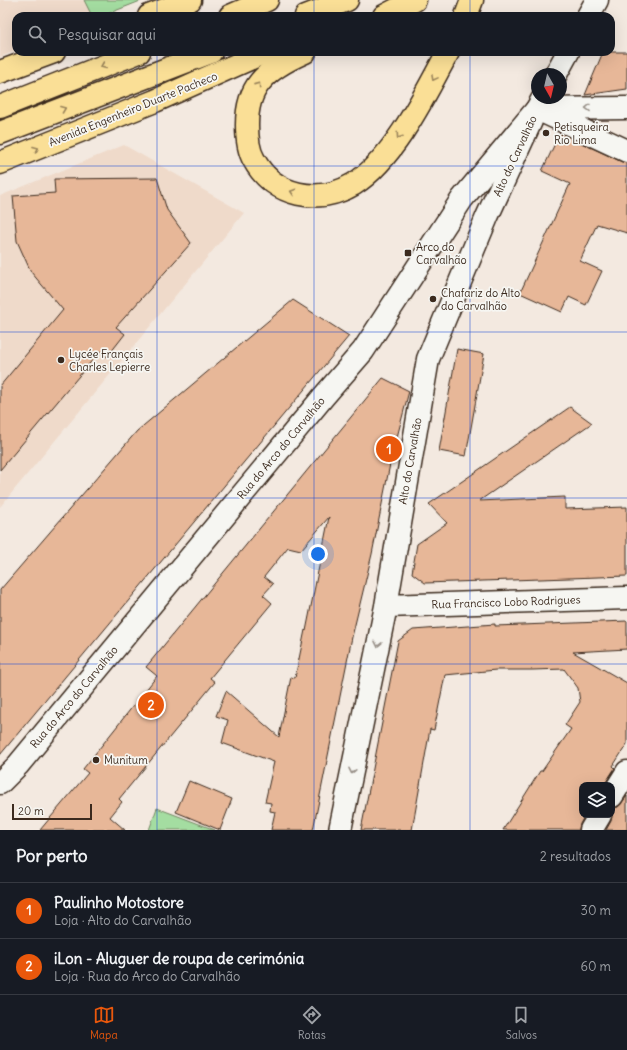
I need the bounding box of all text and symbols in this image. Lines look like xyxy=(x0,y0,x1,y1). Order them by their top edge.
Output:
search box xyxy=(12,12,615,56)
icon: search xyxy=(26,23,48,45)
text: Pesquisar aqui xyxy=(58,25,156,44)
one-way arrow xyxy=(99,62,106,70)
north arrow xyxy=(531,68,567,104)
street label: Avenida Engenheiro Duarte Pacheco xyxy=(47,69,219,149)
one-way arrow xyxy=(432,74,439,81)
one-way arrow xyxy=(253,82,261,89)
one-way arrow xyxy=(585,104,591,113)
one-way arrow xyxy=(59,105,66,113)
street label: Alto do Carvalhão xyxy=(490,113,540,199)
place label: Petisqueira Rio Lima xyxy=(554,120,609,147)
marker: Petisqueira Rio Lima xyxy=(541,128,551,138)
one-way arrow xyxy=(396,132,404,139)
one-way arrow xyxy=(33,145,40,153)
one-way arrow xyxy=(289,188,296,197)
place label: Arco do Carvalhão xyxy=(416,240,467,267)
marker: Arco do Carvalhão xyxy=(403,248,413,258)
place label: Chafariz do Alto do Carvalhão xyxy=(441,286,520,313)
marker: Chafariz do Alto do Carvalhão xyxy=(428,294,438,304)
place label: Lycée Français Charles Lepierre xyxy=(69,347,150,374)
marker: Lycée Français Charles Lepierre xyxy=(56,355,66,365)
street label: Rua do Arco do Carvalhão xyxy=(234,394,328,502)
street label: Alto do Carvalhão xyxy=(395,416,425,506)
pin: 1 xyxy=(376,434,402,464)
your location xyxy=(308,544,328,564)
street label: Rua Francisco Lobo Rodrigues xyxy=(431,592,581,612)
one-way arrow xyxy=(374,641,382,647)
street label: Rua do Arco do Carvalhão xyxy=(27,643,121,751)
pin: 2 xyxy=(138,690,164,720)
place label: Munitum xyxy=(104,753,148,767)
marker: Munitum xyxy=(91,755,101,765)
one-way arrow xyxy=(348,768,356,775)
map controls xyxy=(579,782,615,818)
button: layers xyxy=(579,782,615,818)
scale bar xyxy=(12,802,92,821)
text: 20 m xyxy=(18,804,44,818)
text: Por perto xyxy=(16,845,87,867)
text: 2 resultados xyxy=(540,848,611,865)
text: Paulinho Motostore xyxy=(54,893,184,912)
text: 1 xyxy=(26,902,32,919)
text: 30 m xyxy=(581,902,611,919)
text: Loja · Alto do Carvalhão xyxy=(54,912,192,929)
text: iLon - Aluguer de roupa de cerimónia xyxy=(54,949,304,968)
text: 2 xyxy=(25,958,33,975)
text: 60 m xyxy=(580,958,611,975)
text: Loja · Rua do Arco do Carvalhão xyxy=(54,968,240,985)
tab: Mapa xyxy=(90,1004,118,1042)
tab: Rotas xyxy=(298,1004,326,1042)
tab: Salvos xyxy=(506,1004,537,1042)

